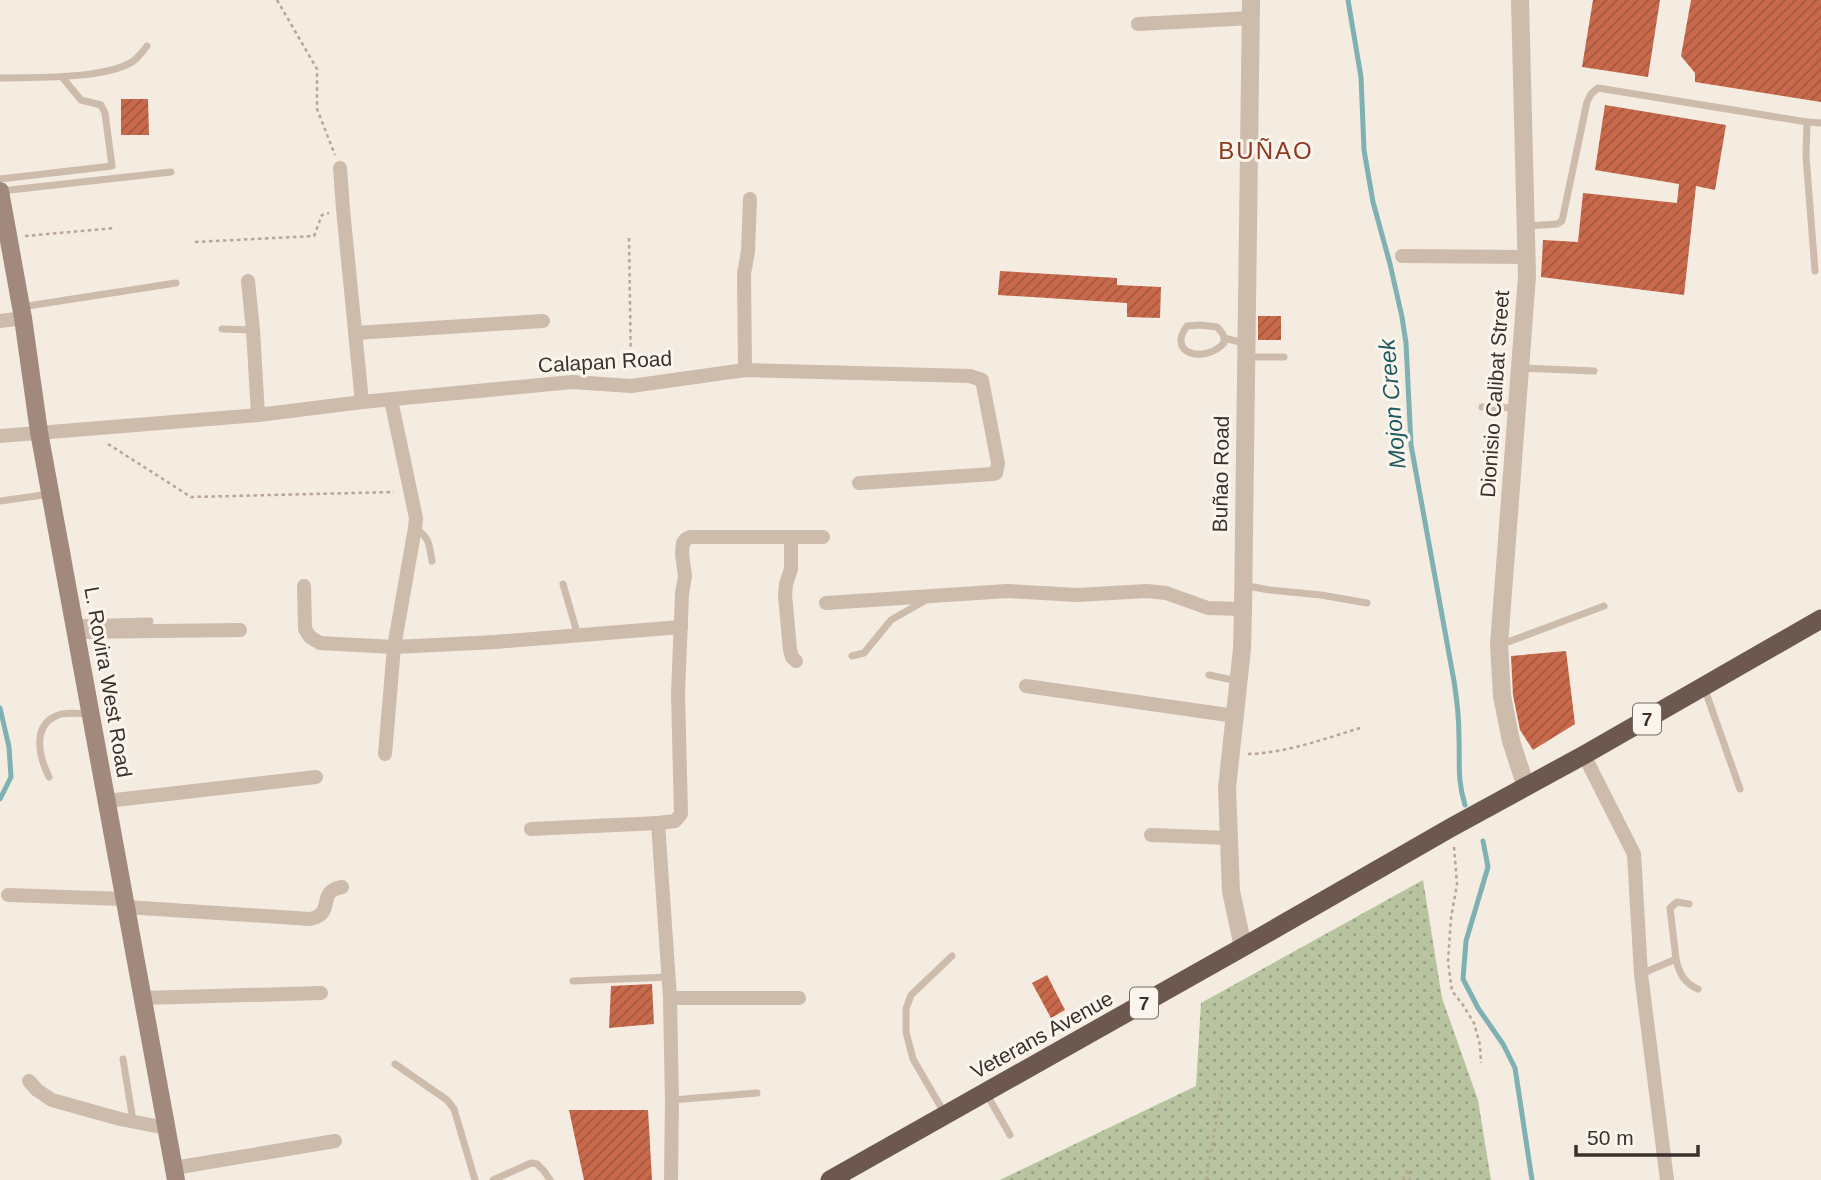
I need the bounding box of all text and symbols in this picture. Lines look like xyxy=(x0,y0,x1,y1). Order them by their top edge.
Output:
district label: BUÑAO xyxy=(1218,137,1314,164)
street label: Dionisio Calibat Street xyxy=(1476,289,1513,498)
water label: Mojon Creek xyxy=(1373,336,1411,470)
street label: Calapan Road xyxy=(537,347,673,376)
street label: Buñao Road xyxy=(1208,415,1233,533)
street label: L. Rovira West Road xyxy=(80,585,137,779)
road number: 7 xyxy=(1633,704,1661,734)
street label: Veterans Avenue xyxy=(967,986,1117,1083)
road number: 7 xyxy=(1130,987,1158,1018)
scale bar xyxy=(1576,1114,1699,1158)
text: 50 m xyxy=(1587,1126,1634,1149)

